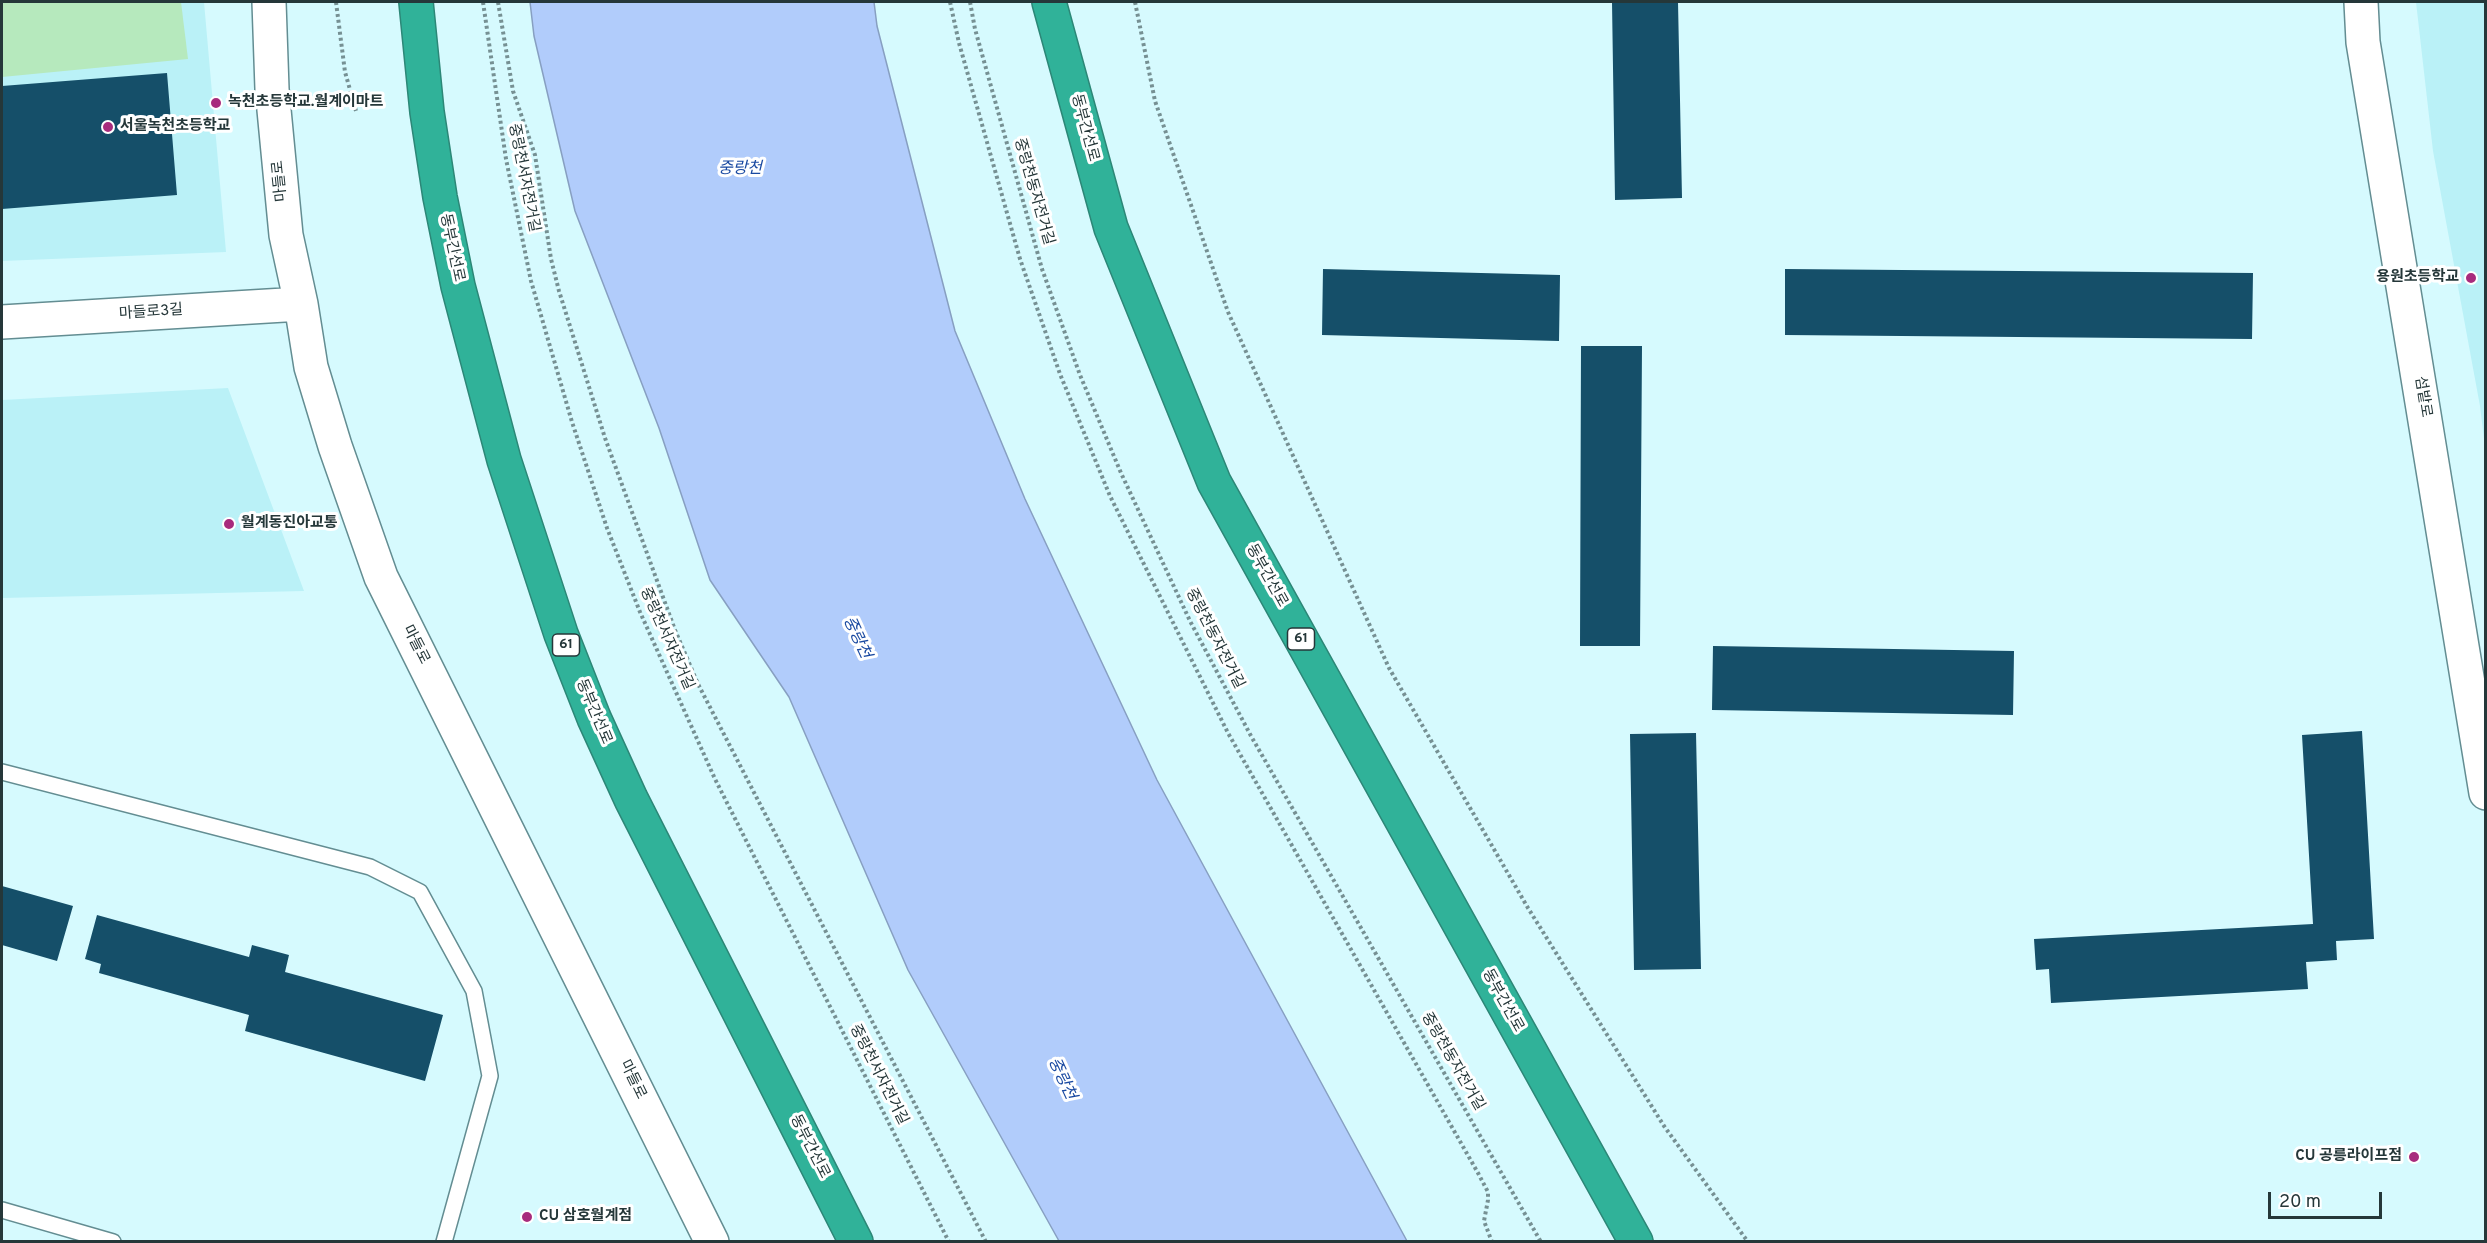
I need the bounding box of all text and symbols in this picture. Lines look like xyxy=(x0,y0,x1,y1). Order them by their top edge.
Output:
street label: 동부간선로 xyxy=(1066,92,1102,164)
place label: 녹천초등학교.월계이마트 xyxy=(228,94,383,112)
marker: 녹천초등학교.월계이마트 xyxy=(209,96,223,110)
place label: 서울녹천초등학교 xyxy=(120,118,230,136)
marker: 서울녹천초등학교 xyxy=(101,120,115,134)
street label: 중랑천서자전거길 xyxy=(504,122,542,234)
street label: 중랑천동자전거길 xyxy=(1009,136,1057,248)
street label: 마들로 xyxy=(270,159,292,203)
water label: 중랑천 xyxy=(718,160,762,180)
street label: 동부간선로 xyxy=(435,212,467,284)
place label: 용원초등학교 xyxy=(2376,269,2459,287)
marker: 용원초등학교 xyxy=(2464,271,2478,285)
street label: 마들로3길 xyxy=(118,302,184,324)
street label: 섬밭로 xyxy=(2410,375,2434,419)
place label: 월계동진아교통 xyxy=(241,515,338,533)
marker: 월계동진아교통 xyxy=(222,517,236,531)
street label: 동부간선로 xyxy=(1241,541,1291,611)
street label: 중랑천서자전거길 xyxy=(635,585,697,693)
street label: 중랑천동자전거길 xyxy=(1181,586,1247,692)
water label: 중랑천 xyxy=(838,614,874,662)
street label: 마들로 xyxy=(398,622,432,668)
road number: 61 xyxy=(1288,628,1314,650)
road number: 61 xyxy=(552,634,580,656)
street label: 동부간선로 xyxy=(571,677,615,747)
street label: 동부간선로 xyxy=(1477,966,1527,1036)
street label: 중랑천동자전거길 xyxy=(1417,1010,1487,1114)
street label: 중랑천서자전거길 xyxy=(845,1022,911,1128)
water label: 중랑천 xyxy=(1043,1055,1079,1103)
street label: 마들로 xyxy=(615,1057,649,1103)
street label: 동부간선로 xyxy=(785,1112,833,1182)
place label: CU 공릉라이프점 xyxy=(2295,1148,2402,1166)
marker: CU 공릉라이프점 xyxy=(2407,1150,2421,1164)
scale bar xyxy=(2271,1180,2385,1218)
text: 20 m xyxy=(2279,1191,2321,1214)
place label: CU 삼호월계점 xyxy=(539,1208,632,1226)
marker: CU 삼호월계점 xyxy=(520,1210,534,1224)

